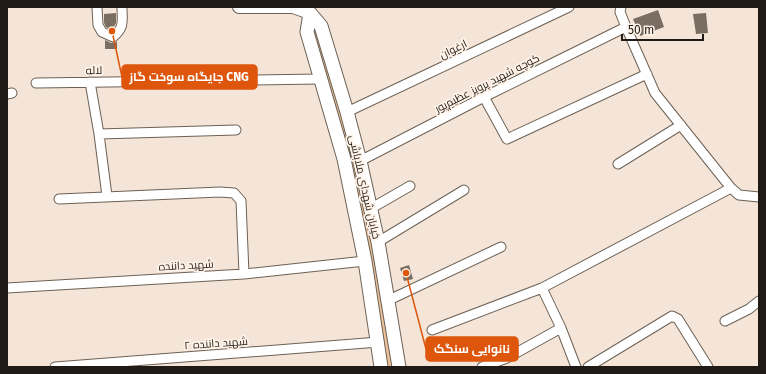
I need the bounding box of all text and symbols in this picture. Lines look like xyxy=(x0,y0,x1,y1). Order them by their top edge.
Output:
scale bar xyxy=(622,16,703,42)
text: 50 m xyxy=(628,23,654,37)
street label: ارغوان xyxy=(437,37,469,62)
street label: کوچه شهید پرویز عظیم‌پور xyxy=(432,51,542,117)
street label: لاله xyxy=(86,64,102,77)
callout: جایگاه سوخت گاز CNG xyxy=(122,65,257,89)
text: جایگاه سوخت گاز CNG xyxy=(128,70,249,85)
street label: خیابان شهدای ملاباشی xyxy=(346,134,383,240)
street label: شهید داننده xyxy=(158,258,214,273)
street label: شهید داننده ۲ xyxy=(184,335,248,352)
callout: نانوایی سنگک xyxy=(426,337,518,361)
text: نانوایی سنگک xyxy=(434,342,510,357)

